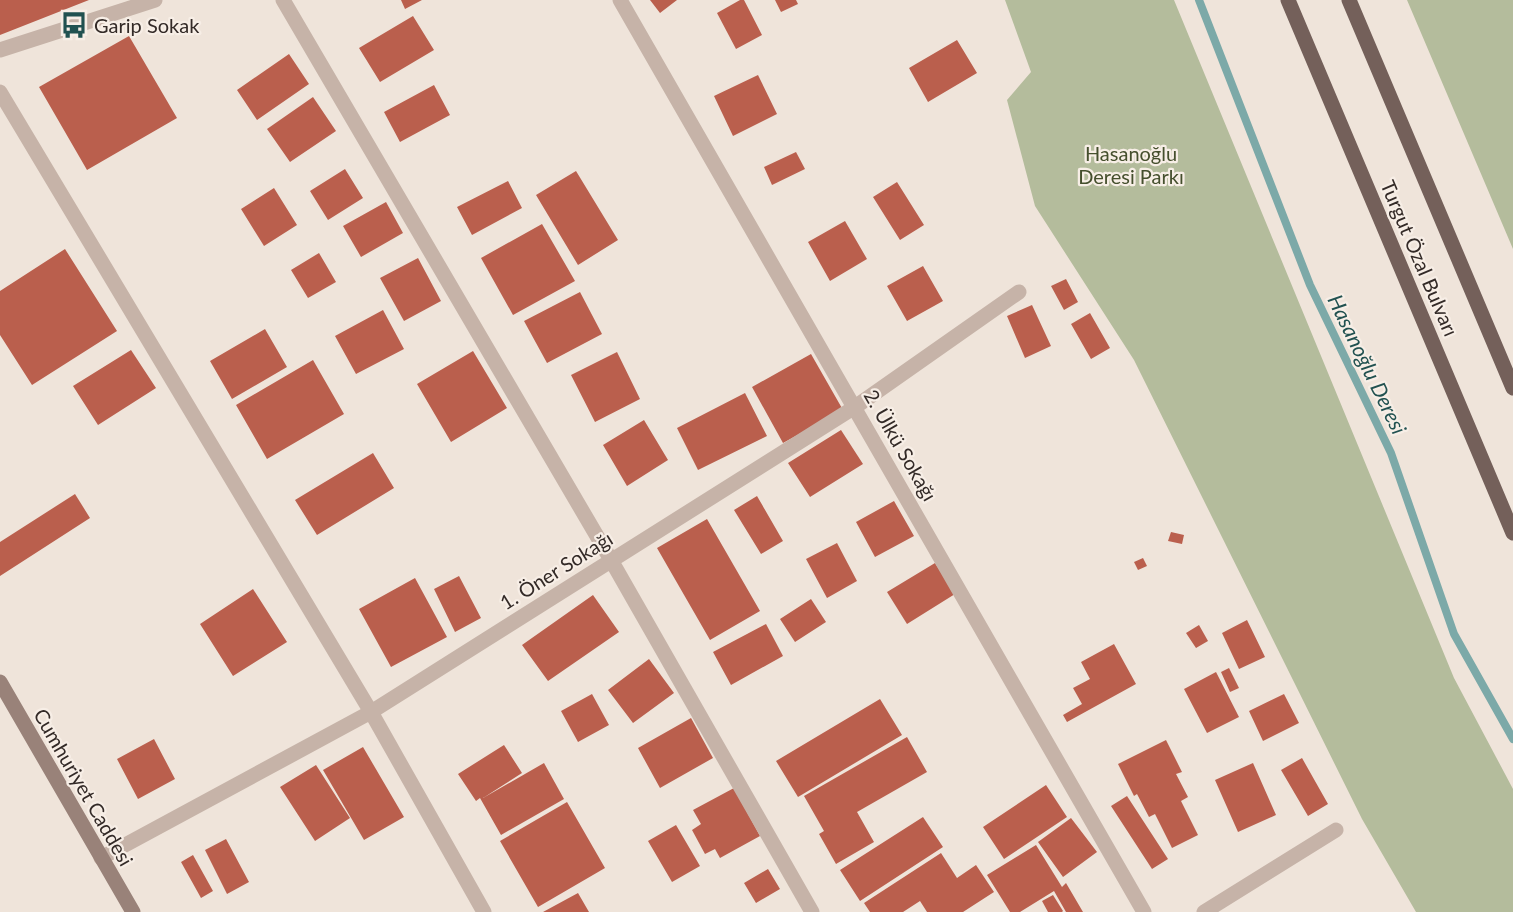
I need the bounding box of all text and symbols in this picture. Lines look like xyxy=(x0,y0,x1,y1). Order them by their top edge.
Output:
bus stop icon: Garip Sokak xyxy=(59,10,89,40)
place label: Garip Sokak xyxy=(94,13,200,37)
park label: Hasanoğlu Deresi Parkı xyxy=(1078,141,1184,188)
street label: Turgut Özal Bulvarı xyxy=(1376,176,1464,340)
water label: Hasanoğlu Deresi xyxy=(1323,290,1413,438)
street label: 2. Ülkü Sokağı xyxy=(859,385,943,505)
street label: 1. Öner Sokağı xyxy=(495,526,617,614)
street label: Cumhuriyet Caddesi xyxy=(29,704,139,870)

